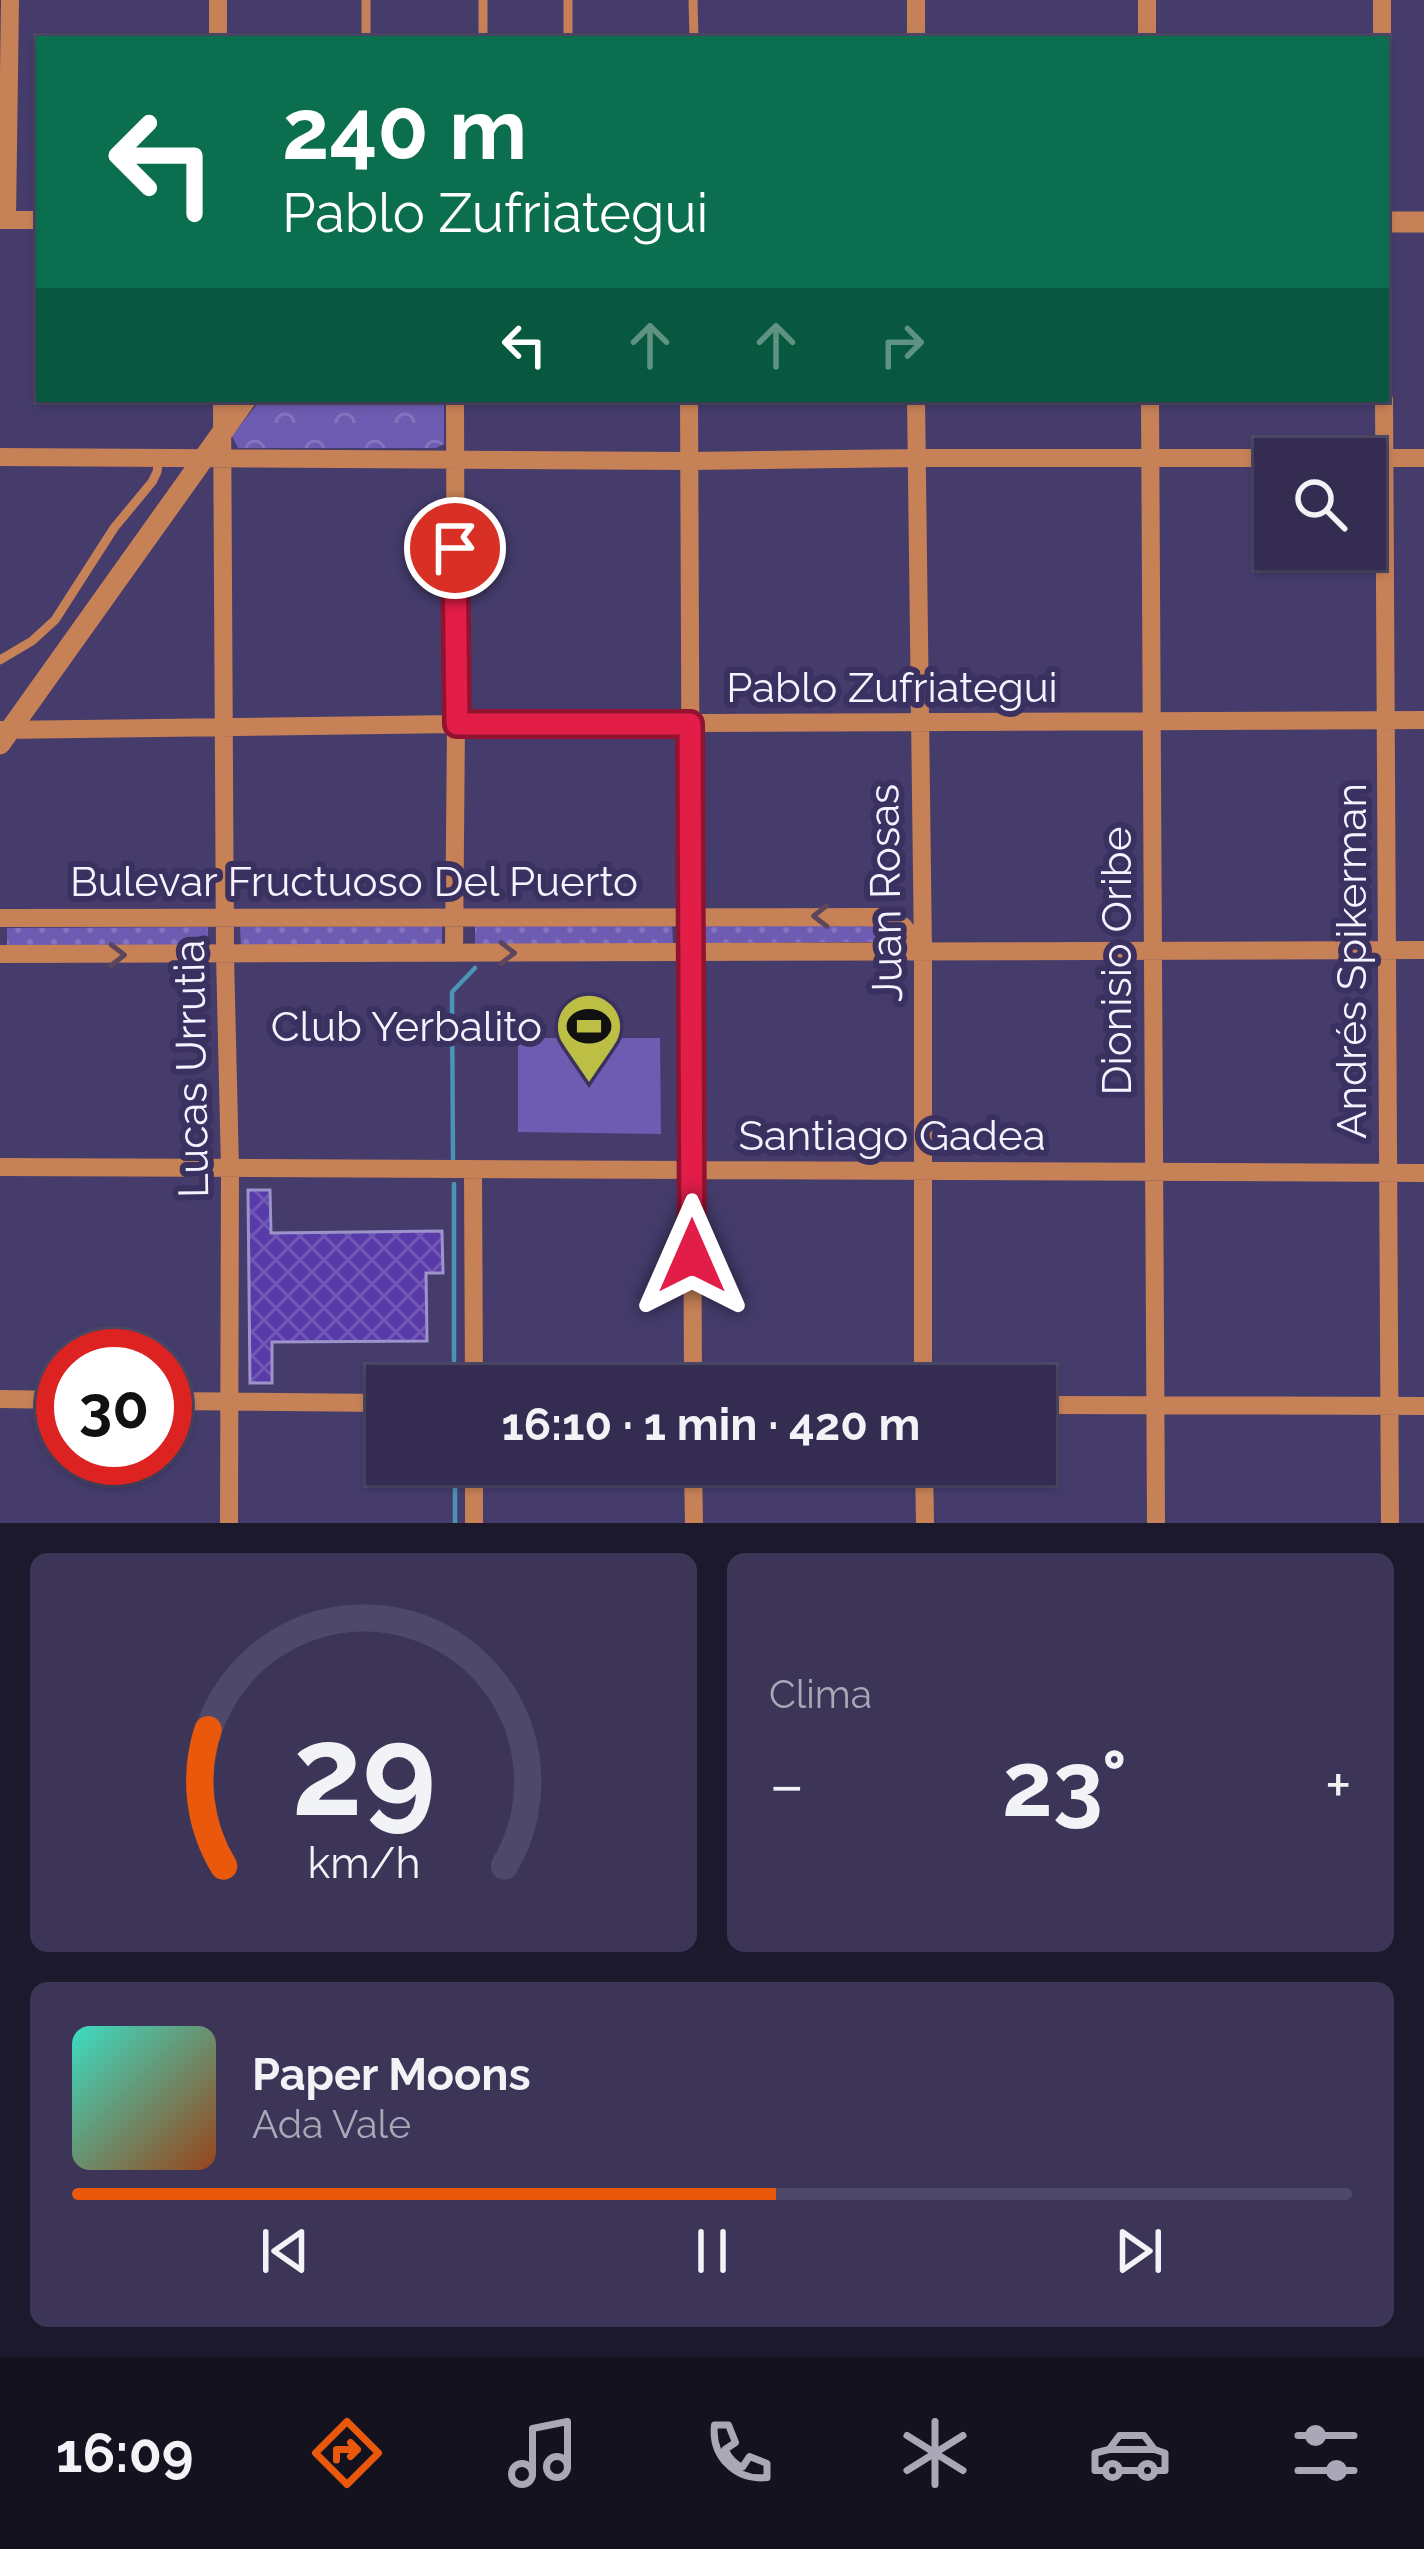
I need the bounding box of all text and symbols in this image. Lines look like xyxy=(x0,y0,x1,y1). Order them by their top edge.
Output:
text: 240 m xyxy=(282,80,527,179)
icon: left xyxy=(84,84,240,240)
text: Pablo Zufriategui xyxy=(282,181,708,245)
icon: left xyxy=(491,312,557,378)
icon: ahead xyxy=(617,312,683,378)
icon: ahead xyxy=(743,312,809,378)
icon: right xyxy=(869,312,935,378)
map controls xyxy=(1254,438,1386,570)
button: search xyxy=(1254,438,1386,570)
pin xyxy=(404,497,506,599)
icon: arrive xyxy=(422,515,488,581)
street label: Pablo Zufriategui xyxy=(726,663,1058,712)
street label: Juan Rosas xyxy=(859,783,912,1003)
street label: Andrés Spikerman xyxy=(1327,783,1376,1139)
street label: Dionisio Oribe xyxy=(1092,827,1141,1095)
street label: Bulevar Fructuoso Del Puerto xyxy=(70,857,638,906)
one-way arrow xyxy=(811,903,829,929)
street label: Lucas Urrutia xyxy=(165,939,218,1199)
one-way arrow xyxy=(499,940,517,966)
one-way arrow xyxy=(109,942,127,968)
sports icon: Club Yerbalito xyxy=(554,991,624,1085)
place label: Club Yerbalito xyxy=(271,1002,542,1051)
street label: Santiago Gadea xyxy=(738,1111,1046,1160)
position arrow xyxy=(629,1193,755,1319)
speed limit sign: 30 xyxy=(36,1329,192,1485)
text: 16:10 · 1 min · 420 m xyxy=(502,1398,920,1451)
text: Clima xyxy=(769,1671,872,1717)
text: 29 xyxy=(292,1698,435,1844)
text: 23° xyxy=(1002,1731,1127,1837)
text: − xyxy=(769,1746,805,1823)
text: + xyxy=(1325,1746,1352,1823)
text: km/h xyxy=(307,1837,420,1887)
text: Paper Moons xyxy=(252,2048,531,2101)
text: Ada Vale xyxy=(252,2101,411,2147)
icon: previous xyxy=(252,2218,318,2284)
icon: pause xyxy=(679,2218,745,2284)
icon: next xyxy=(1106,2218,1172,2284)
icon: directions xyxy=(305,2411,389,2495)
icon: music xyxy=(501,2411,585,2495)
icon: phone xyxy=(697,2411,781,2495)
icon: climate xyxy=(893,2411,977,2495)
icon: car xyxy=(1088,2411,1172,2495)
icon: filters xyxy=(1284,2411,1368,2495)
text: 16:09 xyxy=(56,2421,194,2485)

